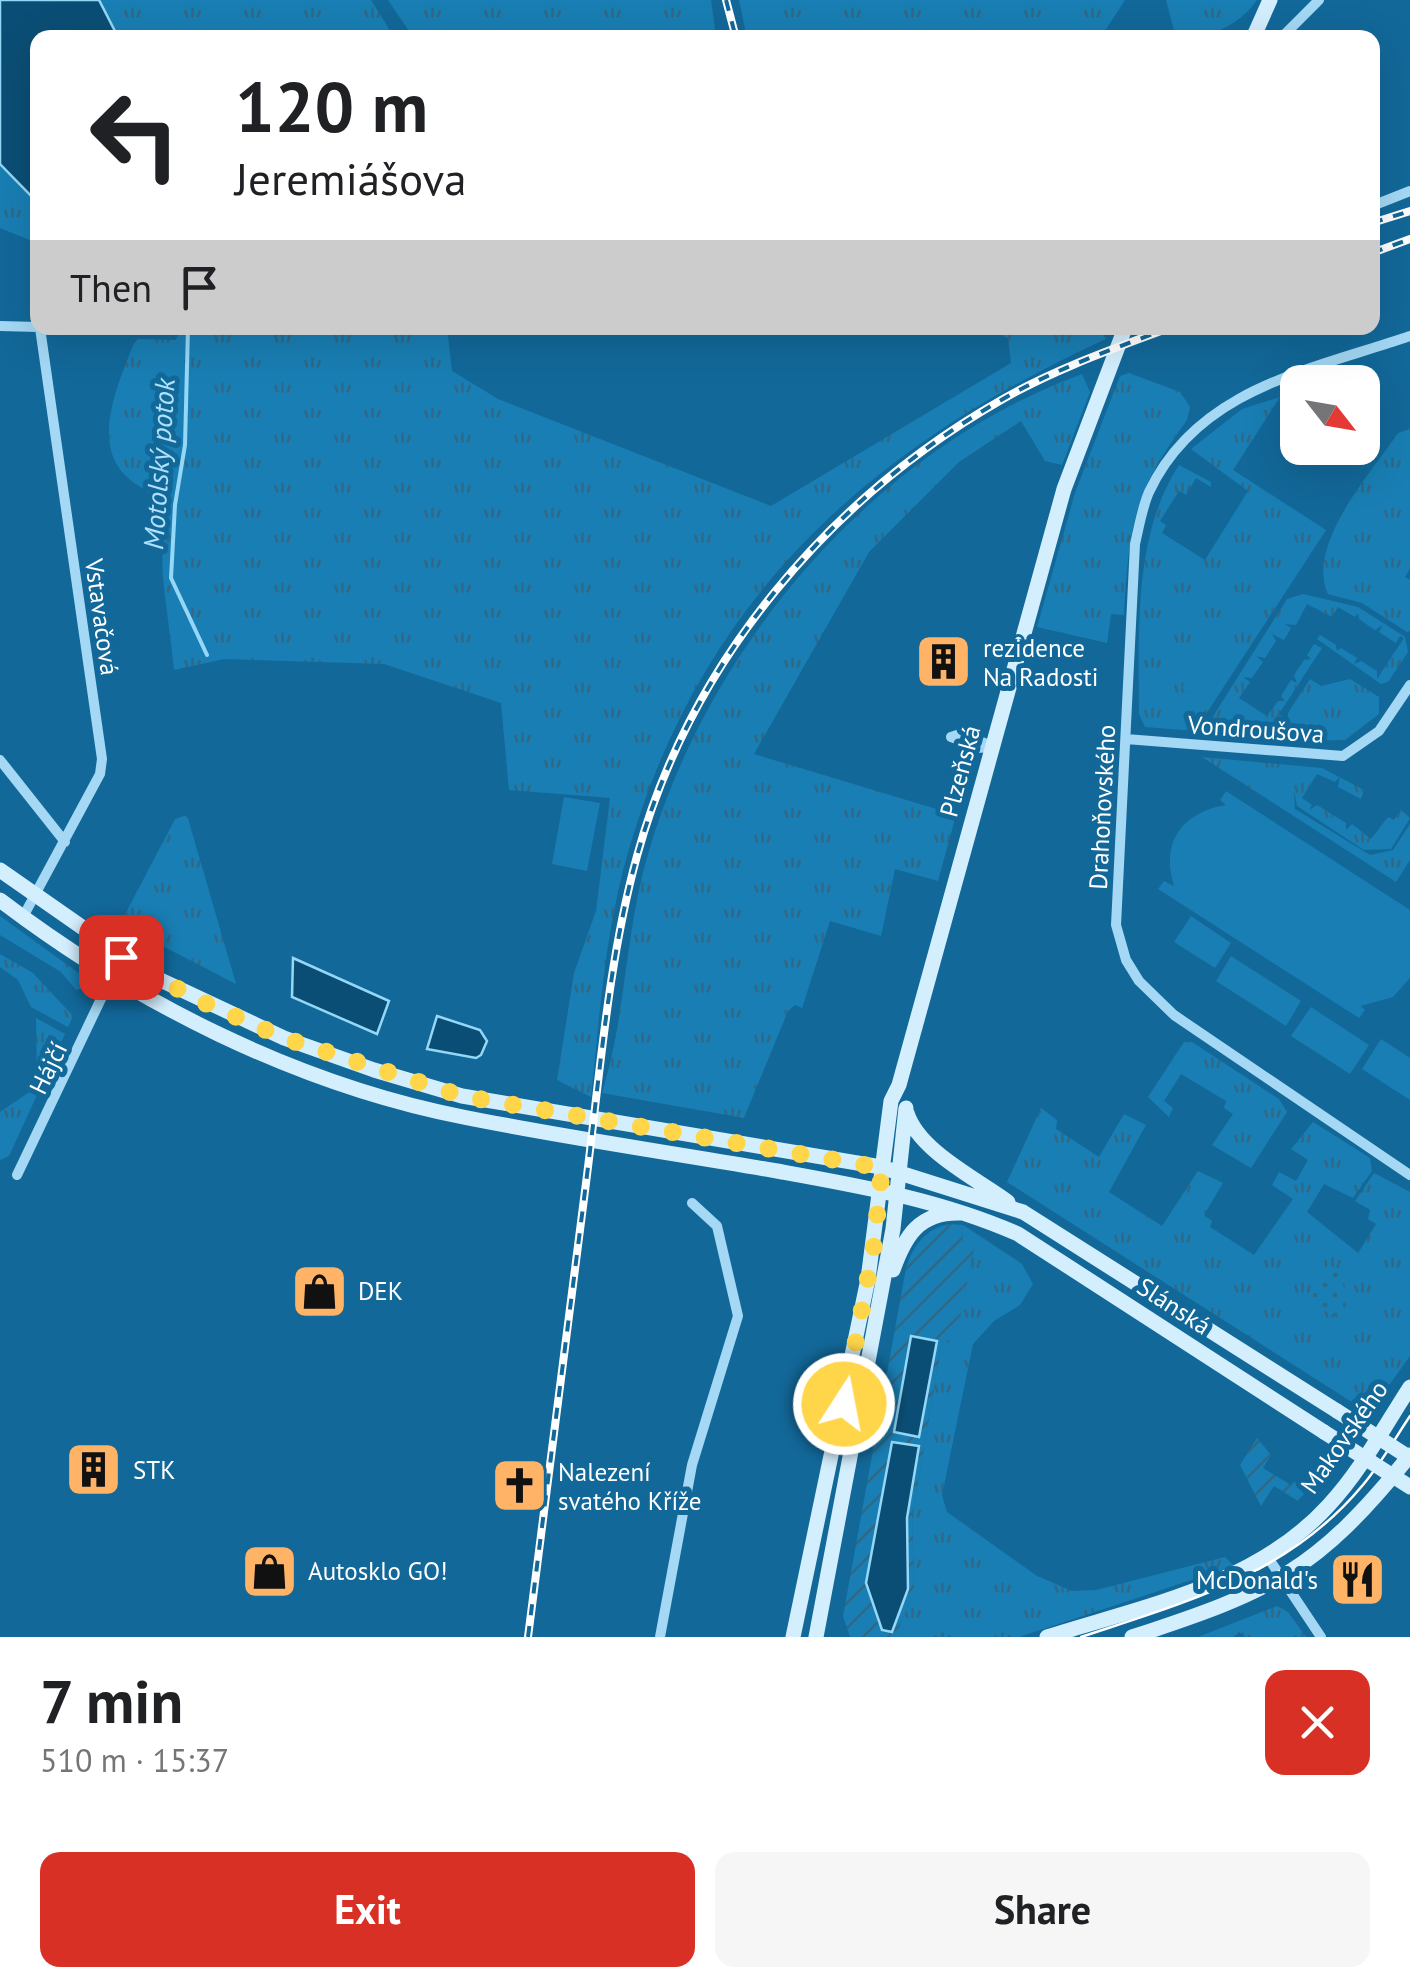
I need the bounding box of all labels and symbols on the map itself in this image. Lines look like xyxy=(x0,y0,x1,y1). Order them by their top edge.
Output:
north arrow xyxy=(1280,365,1380,465)
water label: Motolský potok xyxy=(134,376,183,551)
street label: Vstavačová xyxy=(78,556,126,677)
building icon: rezidence Na Radosti xyxy=(914,632,974,692)
place label: rezidence Na Radosti xyxy=(983,632,1098,693)
street label: Vondroušova xyxy=(1186,708,1325,750)
street label: Plzeňská xyxy=(932,722,988,820)
street label: Drahoňovského xyxy=(1082,724,1122,890)
pin xyxy=(79,915,164,1000)
street label: Hájčí xyxy=(22,1037,74,1099)
shop icon: DEK xyxy=(289,1261,349,1321)
street label: Slánská xyxy=(1131,1270,1217,1342)
place label: DEK xyxy=(358,1275,403,1307)
position arrow xyxy=(792,1352,896,1456)
street label: Makovského xyxy=(1293,1374,1395,1500)
building icon: STK xyxy=(64,1440,124,1500)
place label: STK xyxy=(133,1454,175,1486)
church icon: Nalezení svatého Kříže xyxy=(489,1456,549,1516)
place label: Nalezení svatého Kříže xyxy=(558,1456,702,1517)
shop icon: Autosklo GO! xyxy=(239,1541,299,1601)
restaurant icon: McDonald's xyxy=(1327,1550,1387,1610)
place label: Autosklo GO! xyxy=(308,1555,448,1587)
place label: McDonald's xyxy=(1196,1564,1318,1596)

